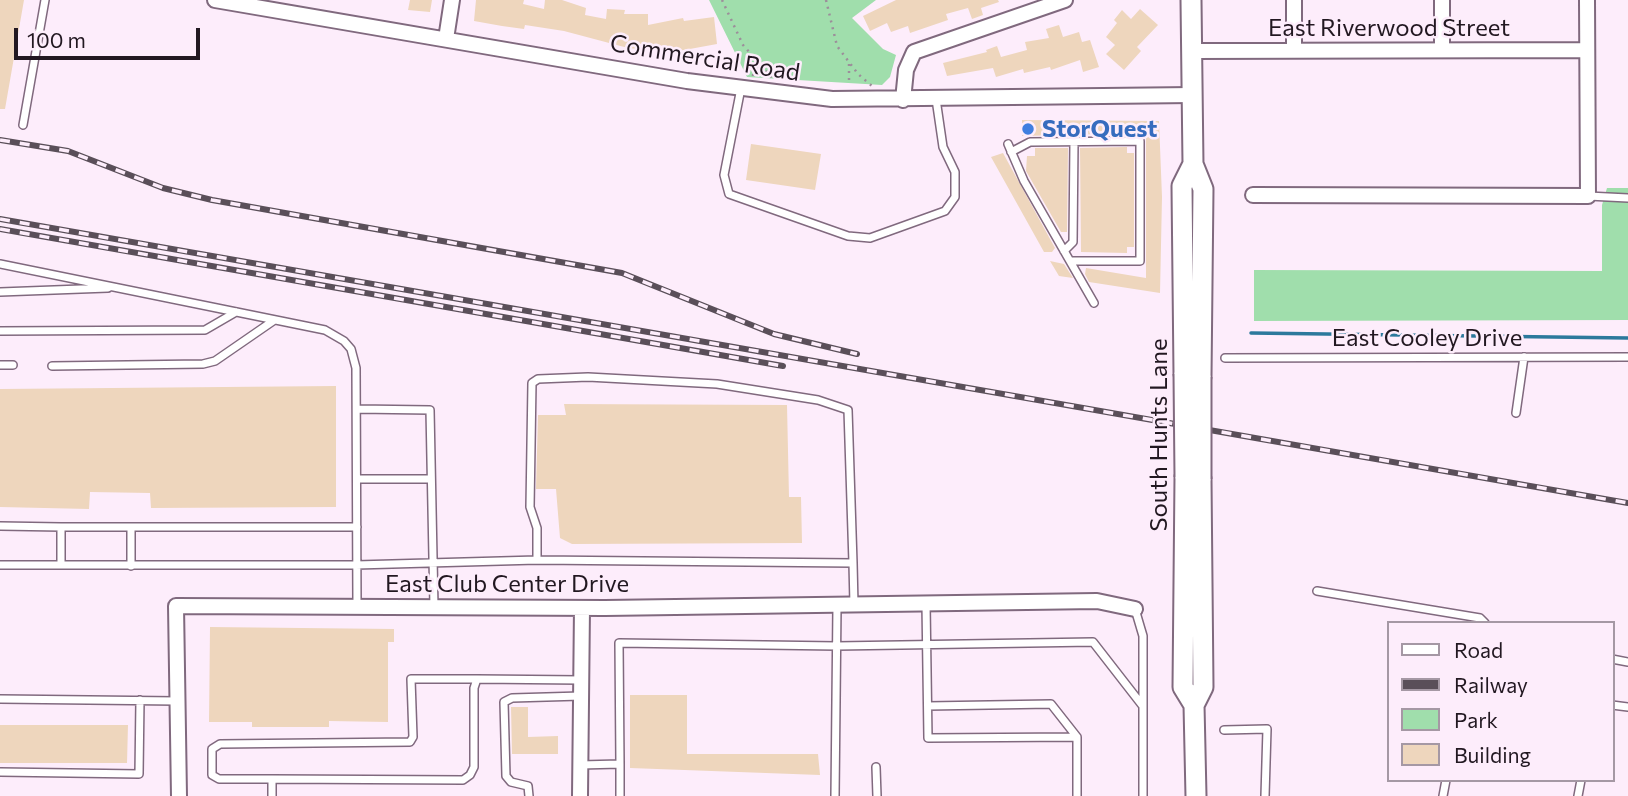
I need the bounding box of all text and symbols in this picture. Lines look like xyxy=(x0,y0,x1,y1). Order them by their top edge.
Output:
scale bar xyxy=(18,14,203,58)
street label: East Riverwood Street xyxy=(1268,14,1510,42)
text: 100 m xyxy=(27,27,86,52)
street label: Commercial Road xyxy=(608,29,802,87)
place label: StorQuest xyxy=(1042,115,1157,143)
marker: StorQuest xyxy=(1020,121,1036,137)
street label: East Cooley Drive xyxy=(1332,324,1522,352)
street label: South Hunts Lane xyxy=(1145,338,1173,532)
street label: East Club Center Drive xyxy=(385,570,629,598)
legend xyxy=(1386,621,1614,782)
text: Road xyxy=(1454,637,1503,662)
text: Railway xyxy=(1454,672,1528,697)
text: Park xyxy=(1454,707,1498,732)
text: Building xyxy=(1454,742,1531,767)

